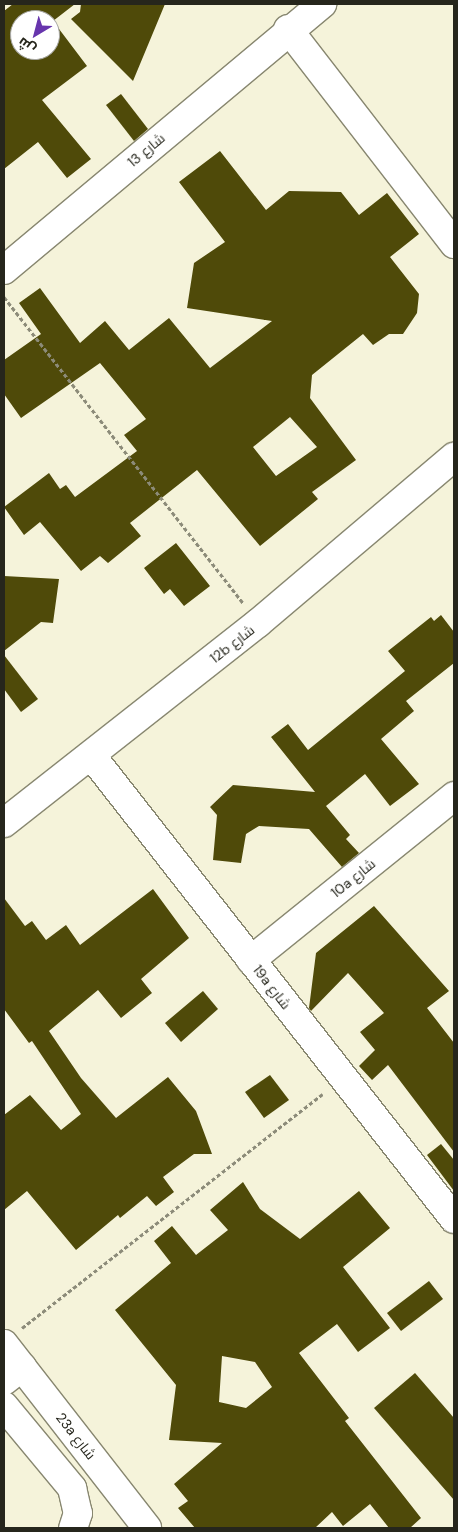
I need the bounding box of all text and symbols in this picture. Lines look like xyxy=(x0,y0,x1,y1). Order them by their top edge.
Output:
north arrow xyxy=(10,10,60,60)
text: ش xyxy=(14,34,39,59)
street label: شارع 13 xyxy=(124,130,168,170)
street label: 12b شارع xyxy=(206,621,258,667)
street label: 10a شارع xyxy=(327,855,379,901)
street label: 19a شارع xyxy=(249,961,295,1013)
street label: 23a شارع xyxy=(53,1409,99,1463)

